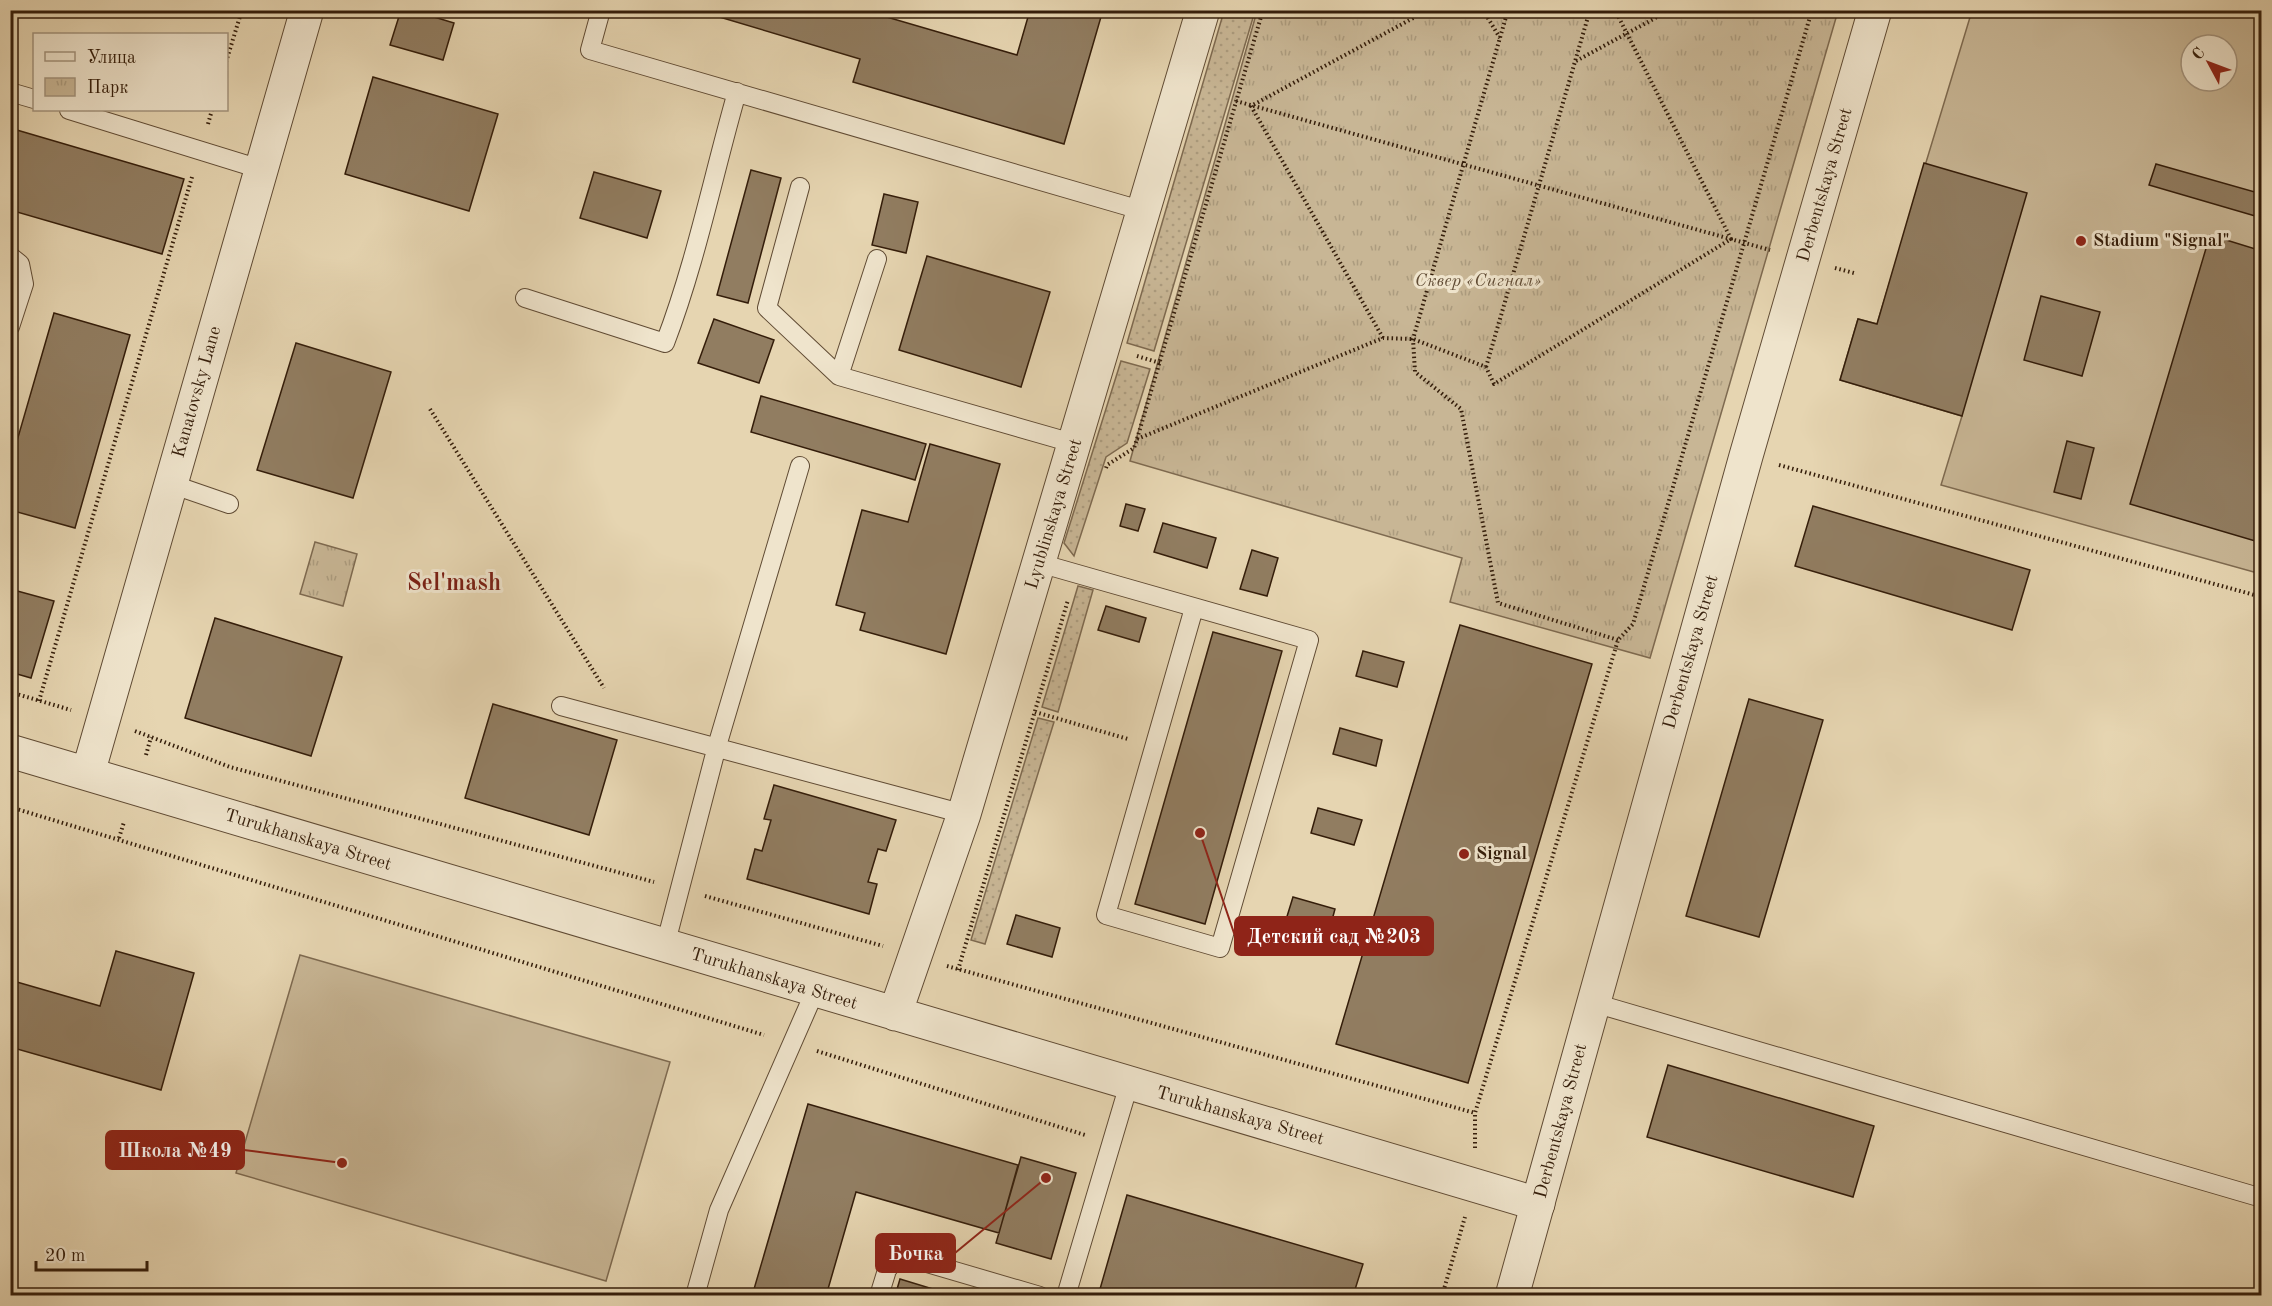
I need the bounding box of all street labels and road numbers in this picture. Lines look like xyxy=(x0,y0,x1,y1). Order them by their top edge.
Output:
street label: Derbentskaya Street xyxy=(1794,106,1856,264)
street label: Kanatovsky Lane xyxy=(170,324,224,460)
street label: Lyublinskaya Street xyxy=(1023,437,1085,591)
street label: Derbentskaya Street xyxy=(1660,573,1722,731)
street label: Turukhanskaya Street xyxy=(222,806,394,874)
street label: Turukhanskaya Street xyxy=(688,945,860,1013)
street label: Derbentskaya Street xyxy=(1532,1042,1590,1200)
street label: Turukhanskaya Street xyxy=(1154,1083,1326,1149)

